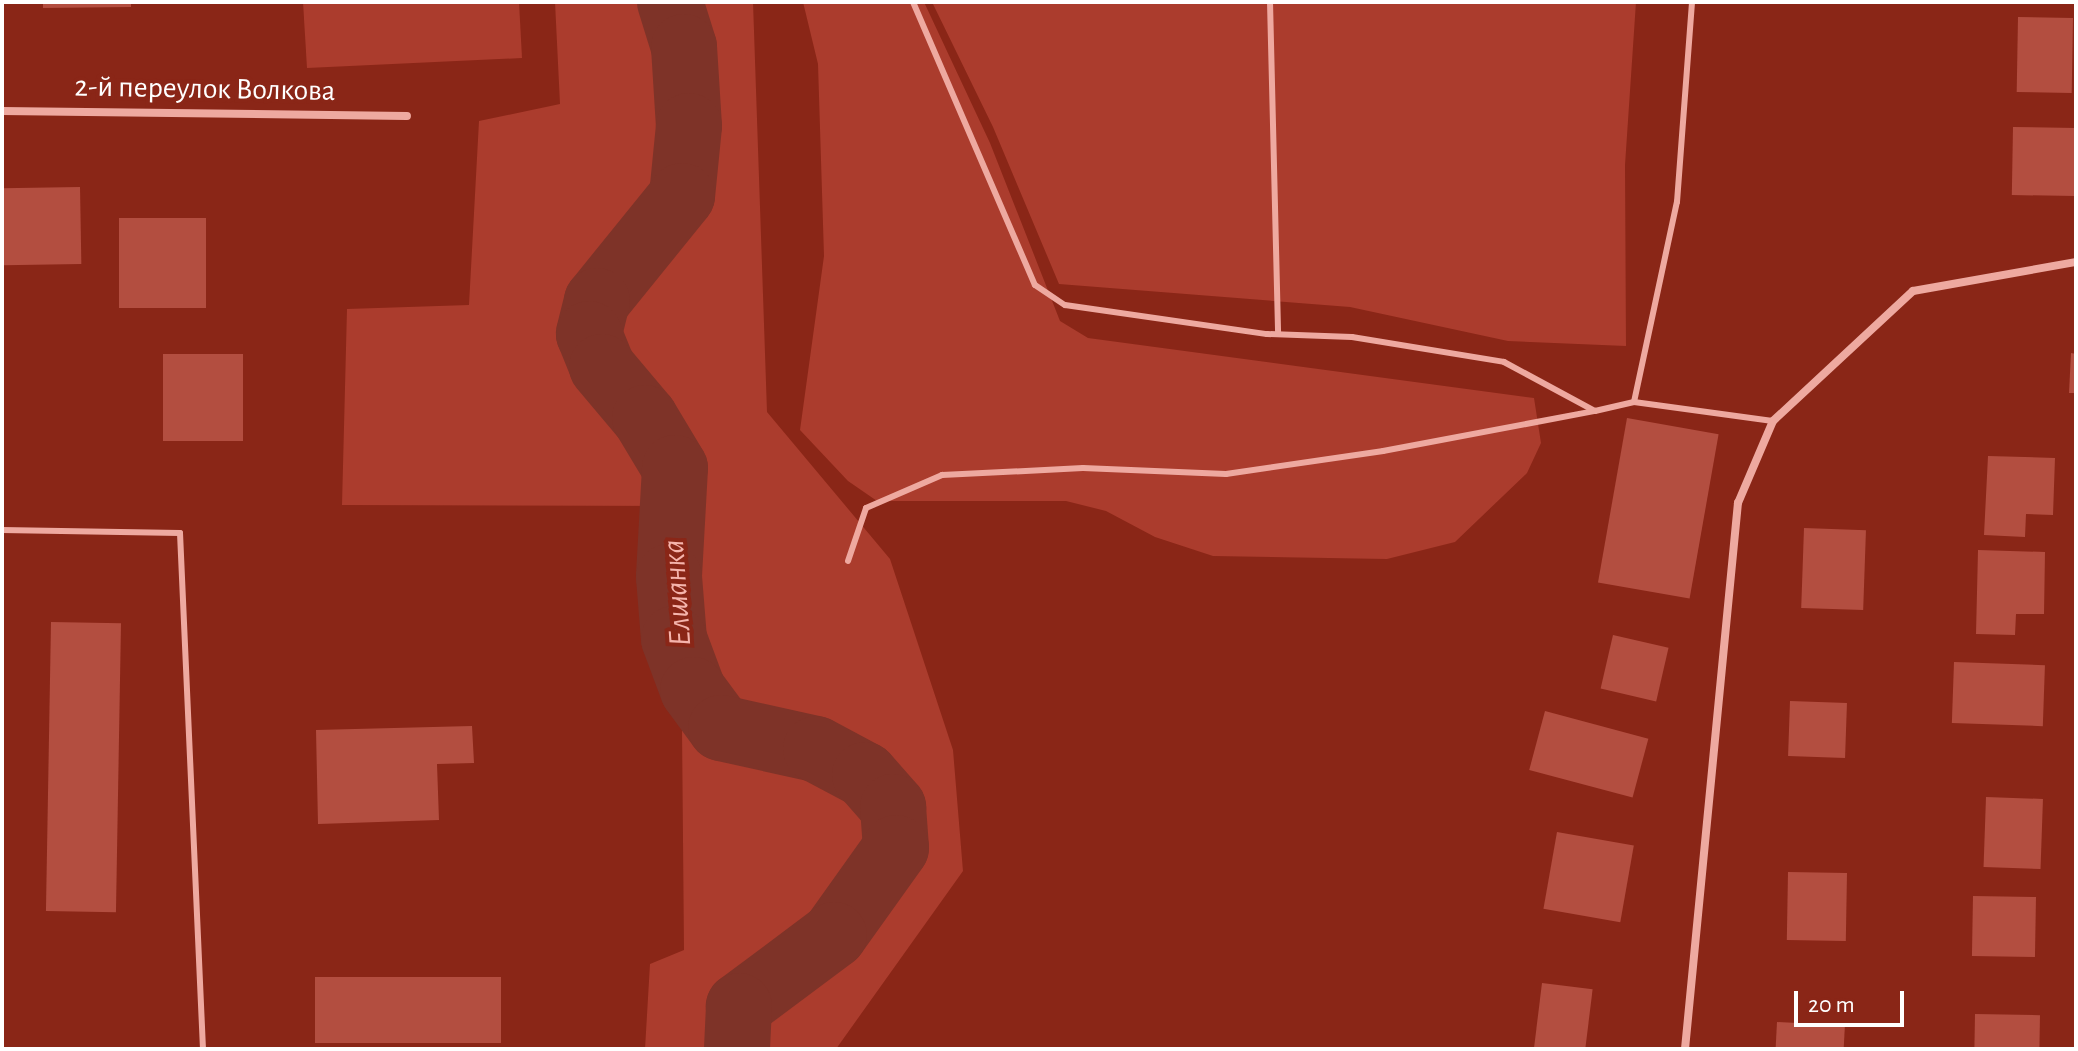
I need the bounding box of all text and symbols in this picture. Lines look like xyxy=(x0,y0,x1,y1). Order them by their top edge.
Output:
street label: 2-й переулок Волкова xyxy=(74,69,336,109)
water label: Елшанка xyxy=(654,538,700,648)
scale bar xyxy=(1798,975,1908,1025)
text: 20 m xyxy=(1808,993,1855,1017)

